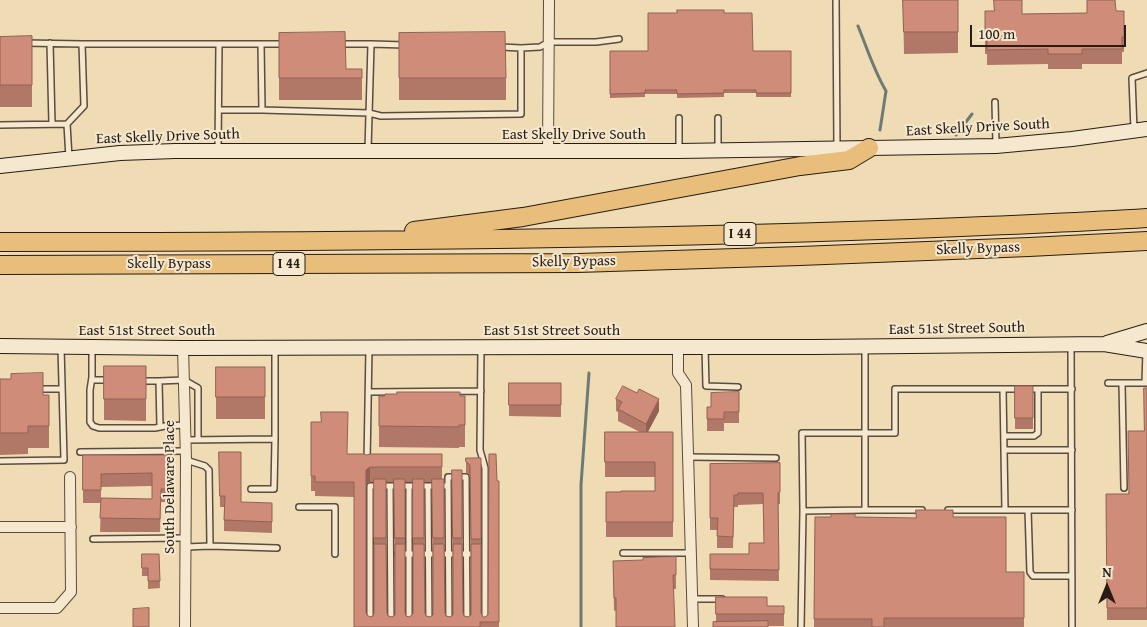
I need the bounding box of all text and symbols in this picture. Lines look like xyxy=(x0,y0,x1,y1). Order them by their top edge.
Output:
scale bar xyxy=(972,15,1128,47)
text: 100 m xyxy=(978,23,1015,44)
street label: East Skelly Drive South xyxy=(906,115,1050,141)
street label: East Skelly Drive South xyxy=(96,125,240,149)
street label: East Skelly Drive South xyxy=(502,126,646,144)
road number: I 44 xyxy=(724,222,756,245)
street label: Skelly Bypass xyxy=(936,239,1020,259)
road number: I 44 xyxy=(273,252,305,276)
street label: Skelly Bypass xyxy=(532,252,616,272)
street label: Skelly Bypass xyxy=(127,255,211,273)
street label: East 51st Street South xyxy=(889,319,1025,339)
street label: East 51st Street South xyxy=(79,322,215,340)
street label: East 51st Street South xyxy=(484,322,620,340)
street label: South Delaware Place xyxy=(161,420,179,554)
north arrow xyxy=(1082,562,1132,612)
text: N xyxy=(1102,562,1112,582)

